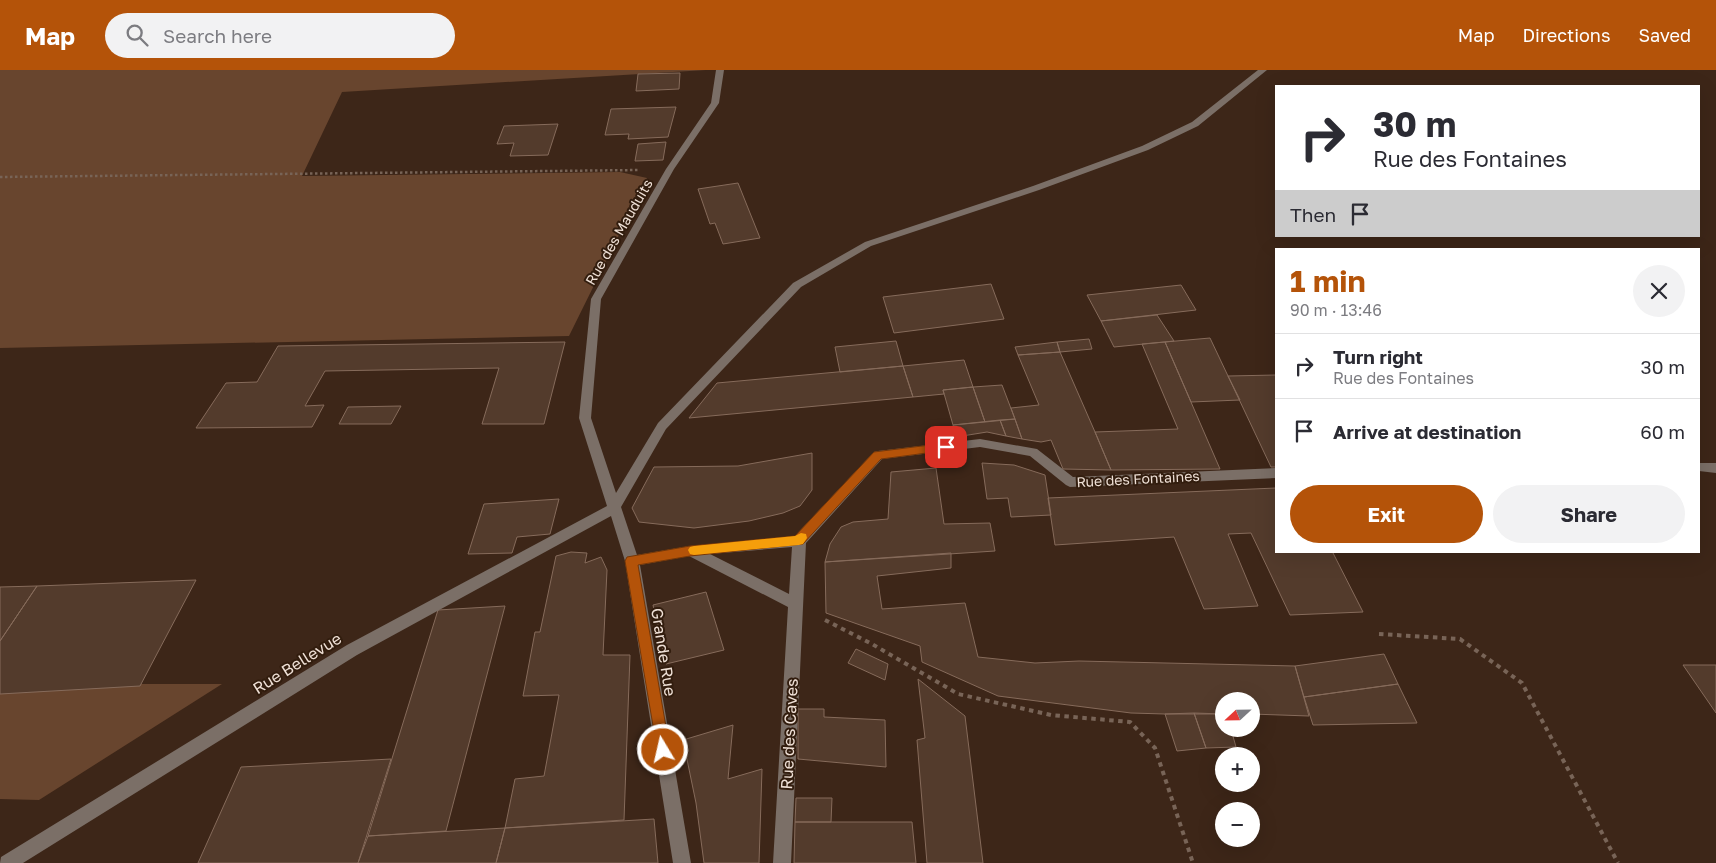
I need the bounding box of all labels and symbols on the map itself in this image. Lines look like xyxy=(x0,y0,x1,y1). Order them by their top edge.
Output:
street label: Rue des Mauduits xyxy=(581,176,656,288)
pin xyxy=(925,426,967,468)
street label: Rue des Fontaines xyxy=(1076,467,1200,490)
street label: Grande Rue xyxy=(647,607,681,697)
street label: Rue Bellevue xyxy=(249,628,345,698)
street label: Rue des Caves xyxy=(776,678,802,790)
north arrow xyxy=(1215,692,1260,738)
position arrow xyxy=(636,723,688,775)

